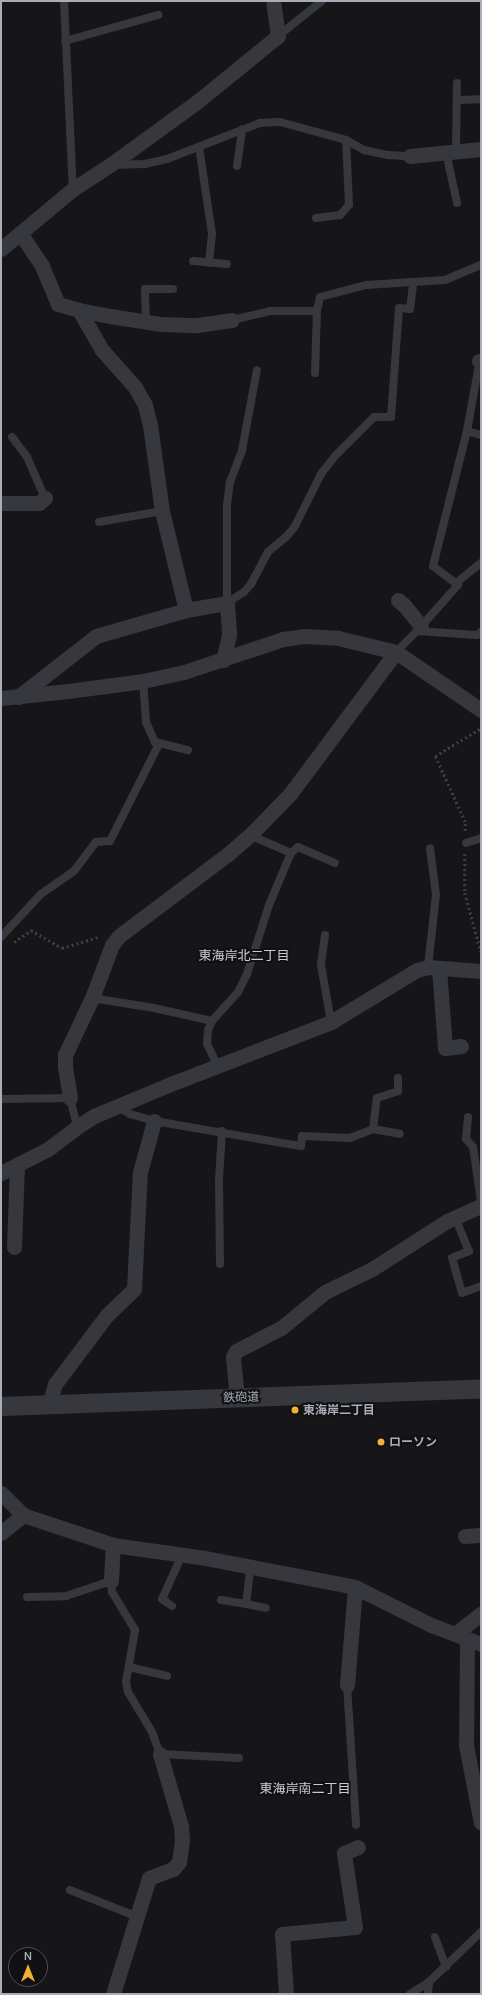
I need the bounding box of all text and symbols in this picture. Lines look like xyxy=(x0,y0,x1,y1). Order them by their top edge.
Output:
district label: 東海岸北二丁目 xyxy=(199,947,289,963)
street label: 鉄砲道 xyxy=(223,1389,259,1405)
place label: 東海岸二丁目 xyxy=(303,1403,375,1417)
marker: 東海岸二丁目 xyxy=(290,1405,300,1415)
place label: ローソン xyxy=(389,1435,437,1449)
marker: ローソン xyxy=(376,1437,386,1447)
district label: 東海岸南二丁目 xyxy=(260,1780,350,1796)
north arrow xyxy=(8,1947,48,1987)
text: N xyxy=(24,1948,32,1963)

